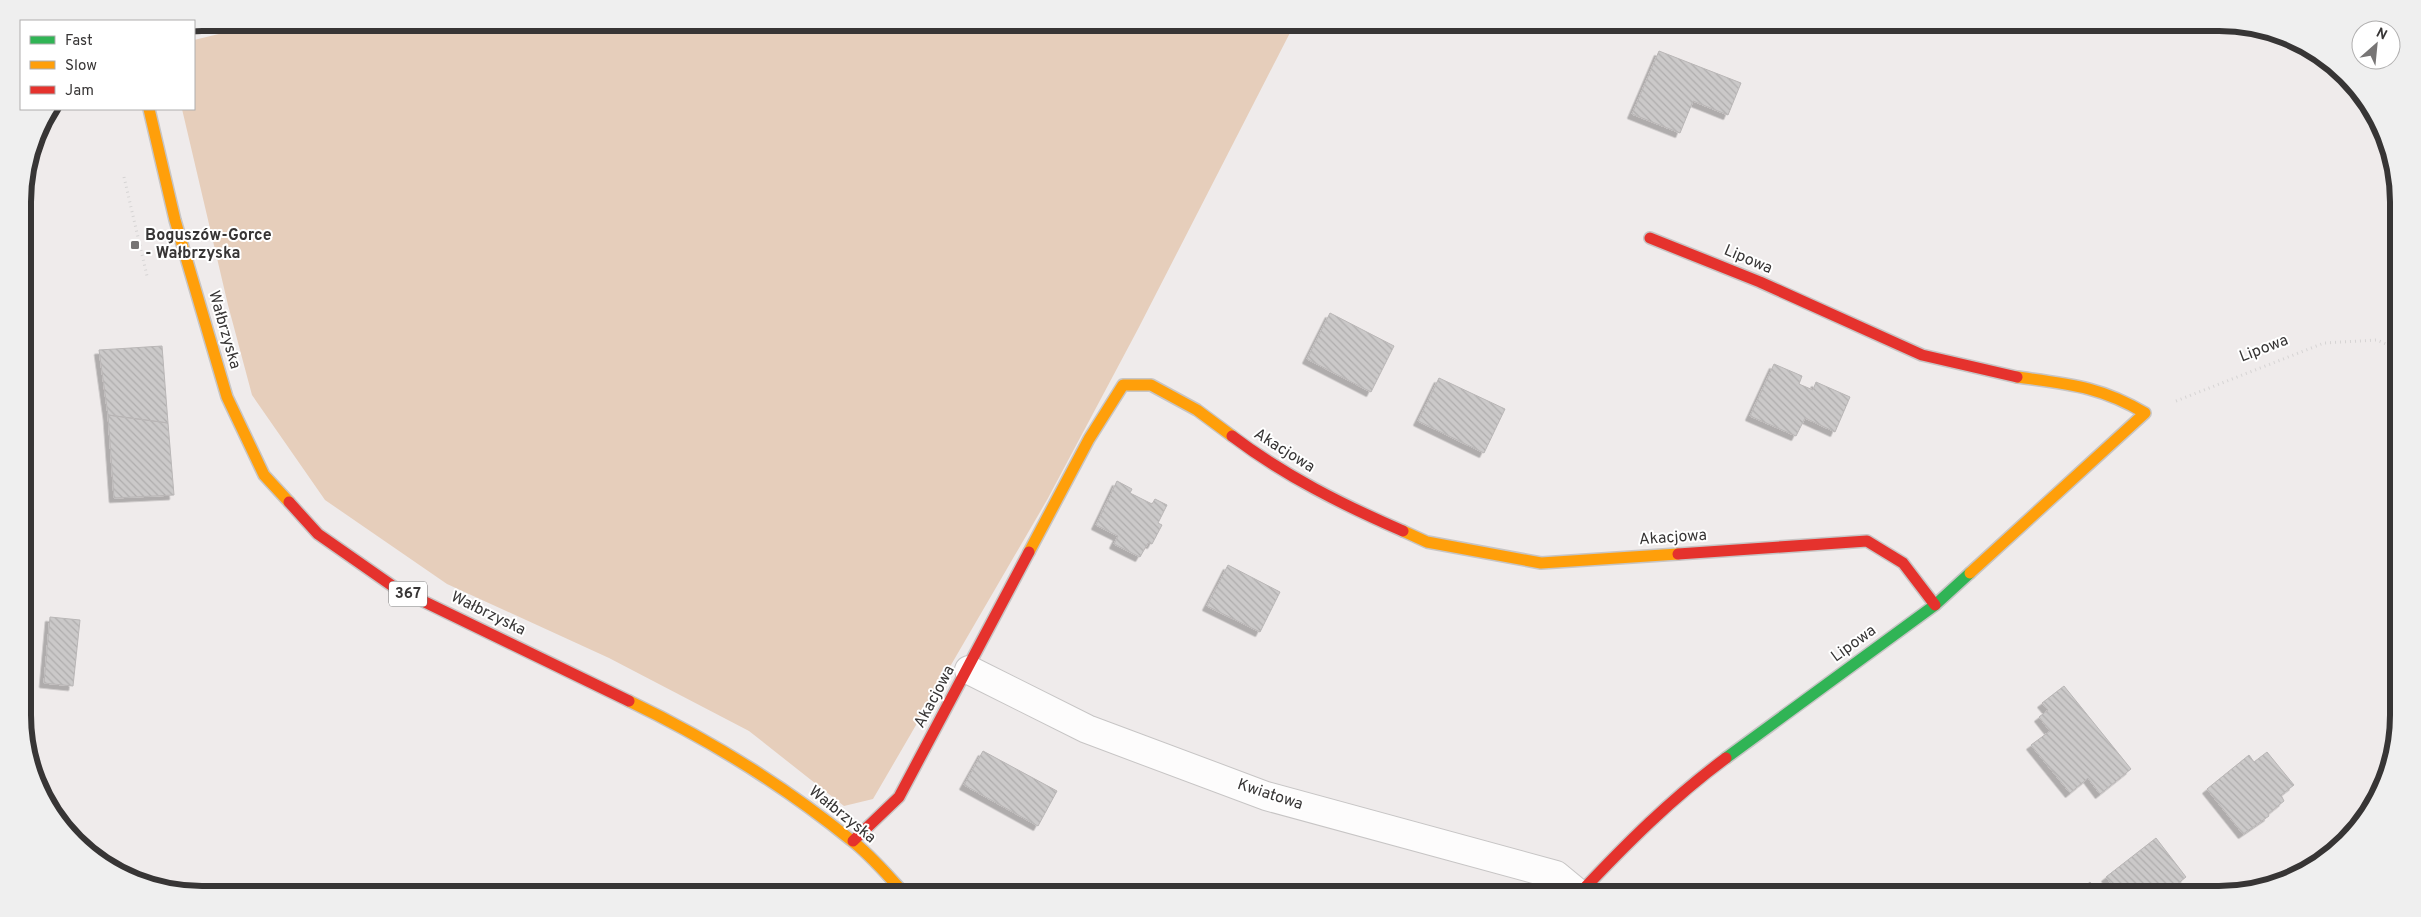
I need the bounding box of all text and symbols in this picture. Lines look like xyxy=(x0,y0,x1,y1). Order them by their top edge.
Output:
legend xyxy=(20,20,195,110)
north arrow xyxy=(2351,20,2401,70)
text: N xyxy=(2373,25,2390,45)
text: Fast xyxy=(65,32,93,51)
text: Slow xyxy=(65,57,97,76)
text: Jam xyxy=(65,82,94,101)
place label: Boguszów-Gorce - Wałbrzyska xyxy=(145,226,272,264)
marker: Boguszów-Gorce - Wałbrzyska xyxy=(129,239,141,251)
street label: Lipowa xyxy=(1721,241,1775,279)
street label: Wałbrzyska xyxy=(203,288,245,372)
street label: Lipowa xyxy=(2237,331,2291,367)
street label: Akacjowa xyxy=(1250,424,1318,478)
street label: Akacjowa xyxy=(1638,526,1708,550)
road number: 367 xyxy=(389,582,427,606)
street label: Wałbrzyska xyxy=(447,587,529,641)
street label: Lipowa xyxy=(1828,621,1880,667)
street label: Akacjowa xyxy=(910,662,960,732)
street label: Kwiatowa xyxy=(1235,775,1305,815)
street label: Wałbrzyska xyxy=(804,782,880,848)

